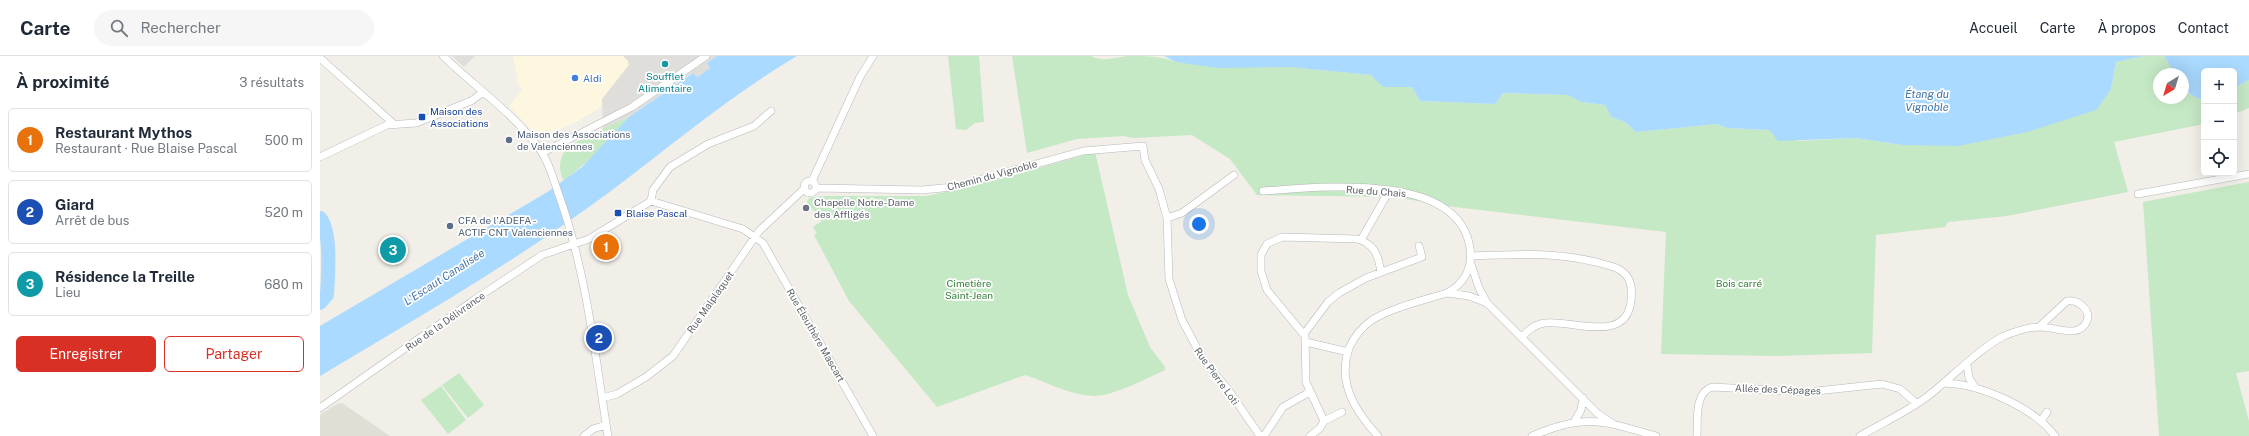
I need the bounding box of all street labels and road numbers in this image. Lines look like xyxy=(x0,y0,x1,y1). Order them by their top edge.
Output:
street label: Chemin du Vignoble xyxy=(946,157,1039,193)
street label: Rue du Chais xyxy=(1346,183,1406,199)
street label: Rue Malplaquet xyxy=(684,268,736,336)
street label: Rue Éleuthère Mascart xyxy=(784,286,848,384)
street label: Rue de la Délivrance xyxy=(403,289,487,353)
street label: Rue Pierre Loti xyxy=(1192,345,1242,407)
street label: Allée des Cépages xyxy=(1735,382,1821,396)

